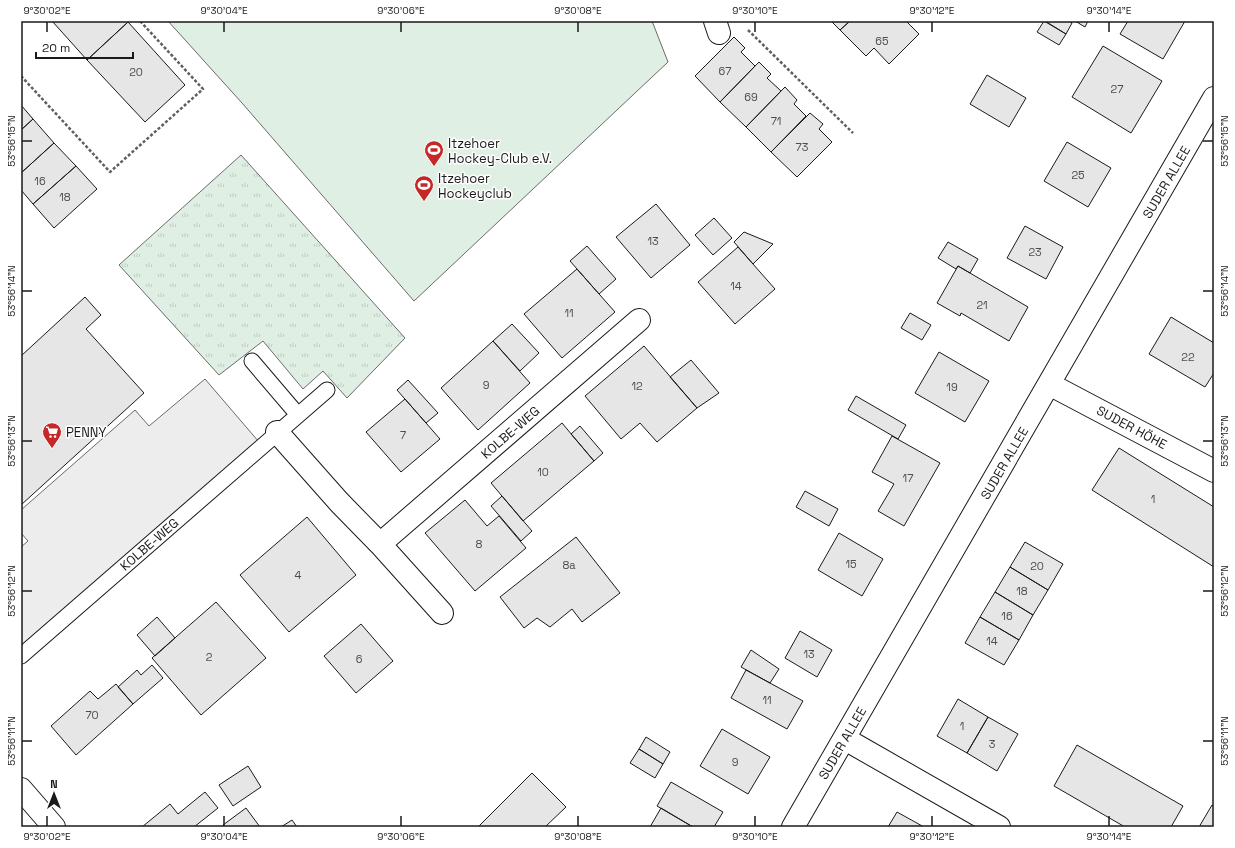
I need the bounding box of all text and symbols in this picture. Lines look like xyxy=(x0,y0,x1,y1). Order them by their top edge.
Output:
text: 9°30'02"E xyxy=(23,4,71,17)
text: 9°30'04"E xyxy=(200,4,248,17)
text: 9°30'06"E xyxy=(377,4,425,17)
text: 9°30'08"E xyxy=(554,4,602,17)
text: 9°30'10"E xyxy=(732,4,778,17)
text: 9°30'12"E xyxy=(910,4,955,17)
text: 9°30'14"E xyxy=(1087,4,1132,17)
scale bar xyxy=(36,34,133,60)
house number: 65 xyxy=(875,34,889,48)
text: 20 m xyxy=(42,40,70,56)
house number: 67 xyxy=(719,64,731,78)
house number: 20 xyxy=(129,65,143,79)
house number: 27 xyxy=(1111,82,1123,96)
house number: 69 xyxy=(744,90,758,104)
house number: 71 xyxy=(771,114,781,128)
text: 53°56'15"N xyxy=(5,115,18,167)
text: 53°56'15"N xyxy=(1218,115,1231,167)
place label: Itzehoer Hockey-Club e.V. xyxy=(448,135,552,167)
sports icon: Itzehoer Hockey-Club e.V. xyxy=(423,139,445,167)
house number: 73 xyxy=(796,140,809,154)
street label: SUDER ALLEE xyxy=(1139,143,1194,222)
house number: 25 xyxy=(1071,168,1085,182)
place label: Itzehoer Hockeyclub xyxy=(438,170,512,202)
house number: 16 xyxy=(34,174,46,188)
sports icon: Itzehoer Hockeyclub xyxy=(413,174,435,202)
house number: 18 xyxy=(59,190,71,204)
house number: 13 xyxy=(647,234,659,248)
house number: 23 xyxy=(1028,245,1042,259)
text: 53°56'14"N xyxy=(5,265,18,317)
text: 53°56'14"N xyxy=(1218,265,1231,317)
house number: 14 xyxy=(730,279,742,293)
house number: 21 xyxy=(976,298,988,312)
house number: 11 xyxy=(564,306,574,320)
house number: 22 xyxy=(1181,350,1195,364)
house number: 9 xyxy=(483,378,490,392)
house number: 12 xyxy=(631,379,643,393)
house number: 19 xyxy=(946,380,958,394)
street label: KOLBE-WEG xyxy=(478,402,543,462)
street label: SUDER HÖHE xyxy=(1094,402,1170,453)
text: 53°56'13"N xyxy=(5,415,18,467)
text: 53°56'13"N xyxy=(1218,415,1231,467)
supermarket icon: PENNY xyxy=(41,421,63,449)
place label: PENNY xyxy=(66,424,106,441)
street label: SUDER ALLEE xyxy=(977,424,1032,503)
house number: 7 xyxy=(400,428,406,442)
house number: 10 xyxy=(537,465,549,479)
house number: 17 xyxy=(903,471,913,485)
house number: 1 xyxy=(1151,492,1155,506)
street label: KOLBE-WEG xyxy=(117,514,182,574)
house number: 8 xyxy=(476,537,483,551)
house number: 15 xyxy=(845,557,857,571)
house number: 8a xyxy=(562,558,576,572)
house number: 20 xyxy=(1030,559,1044,573)
text: 53°56'12"N xyxy=(5,565,18,617)
text: 53°56'12"N xyxy=(1218,565,1231,617)
house number: 4 xyxy=(295,568,302,582)
house number: 18 xyxy=(1016,584,1028,598)
house number: 16 xyxy=(1001,609,1013,623)
house number: 14 xyxy=(986,634,998,648)
house number: 13 xyxy=(803,647,815,661)
house number: 2 xyxy=(206,650,213,664)
house number: 6 xyxy=(356,652,363,666)
house number: 11 xyxy=(762,693,772,707)
street label: SUDER ALLEE xyxy=(815,704,870,783)
house number: 70 xyxy=(85,708,99,722)
text: 53°56'11"N xyxy=(5,716,18,766)
text: 53°56'11"N xyxy=(1218,716,1231,766)
house number: 1 xyxy=(960,719,964,733)
house number: 3 xyxy=(989,737,996,751)
house number: 9 xyxy=(732,755,739,769)
north arrow xyxy=(34,774,74,814)
text: N xyxy=(50,777,58,791)
text: 9°30'02"E xyxy=(23,830,71,843)
text: 9°30'04"E xyxy=(200,830,248,843)
text: 9°30'06"E xyxy=(377,830,425,843)
text: 9°30'08"E xyxy=(554,830,602,843)
text: 9°30'10"E xyxy=(732,830,778,843)
text: 9°30'12"E xyxy=(910,830,955,843)
text: 9°30'14"E xyxy=(1087,830,1132,843)

